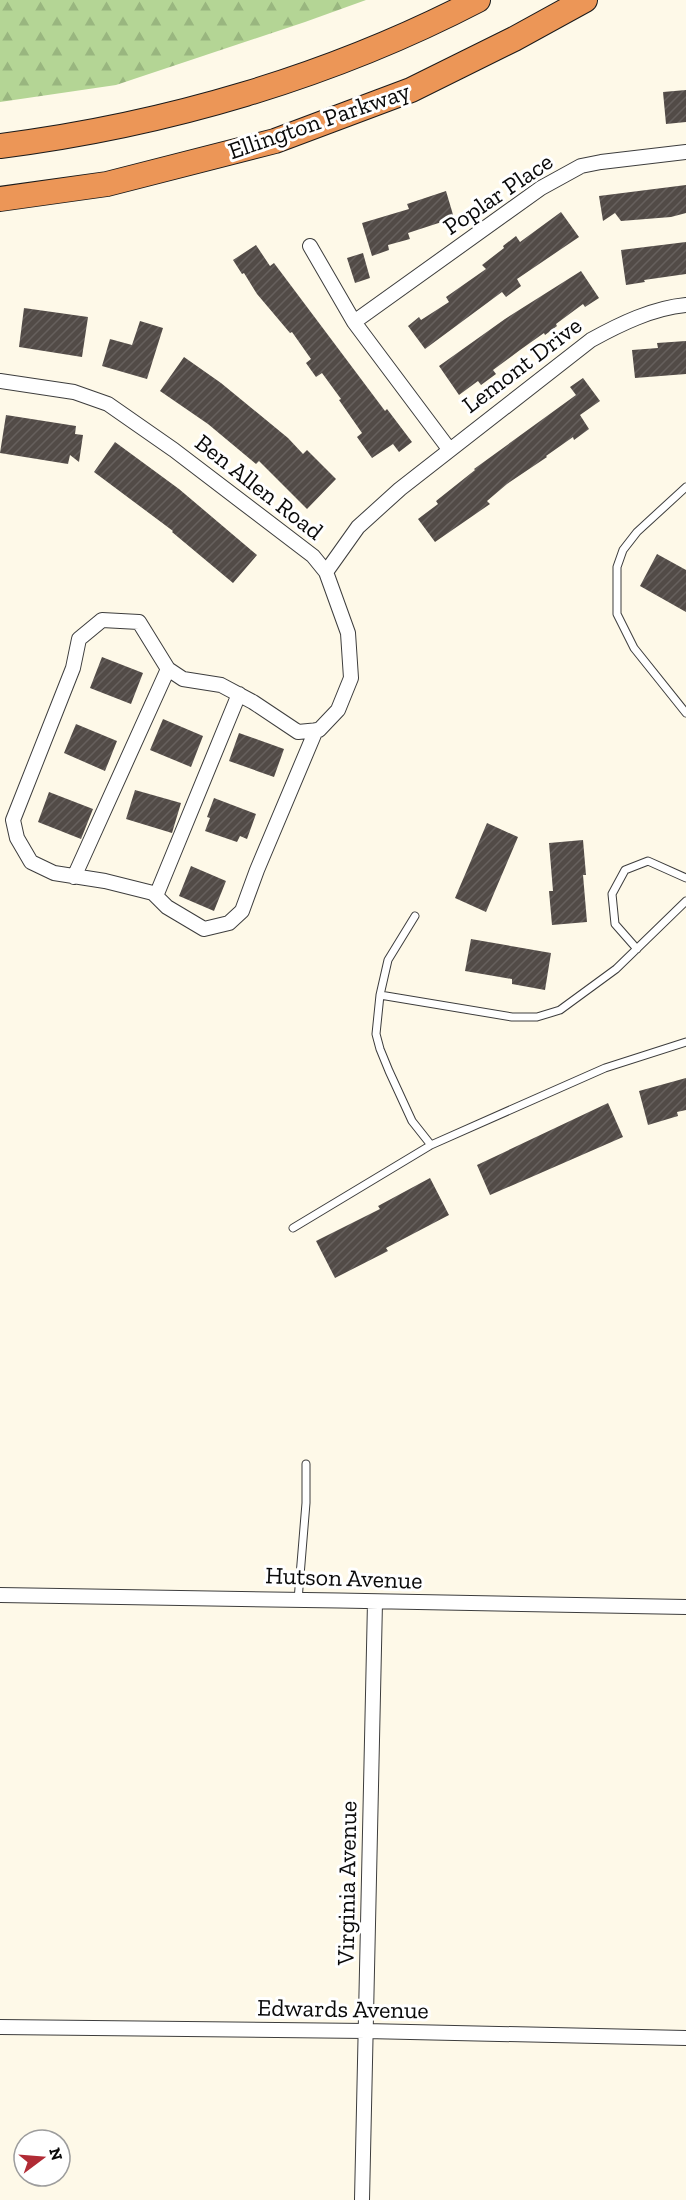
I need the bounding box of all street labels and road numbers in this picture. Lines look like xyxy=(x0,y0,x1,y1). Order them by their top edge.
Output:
street label: Ellington Parkway xyxy=(224,76,414,165)
street label: Poplar Place xyxy=(437,146,558,241)
street label: Lemont Drive xyxy=(456,310,587,419)
street label: Ben Allen Road xyxy=(189,428,329,546)
street label: Hutson Avenue xyxy=(265,1560,423,1595)
street label: Virginia Avenue xyxy=(331,1800,362,1967)
street label: Edwards Avenue xyxy=(257,1993,429,2024)

